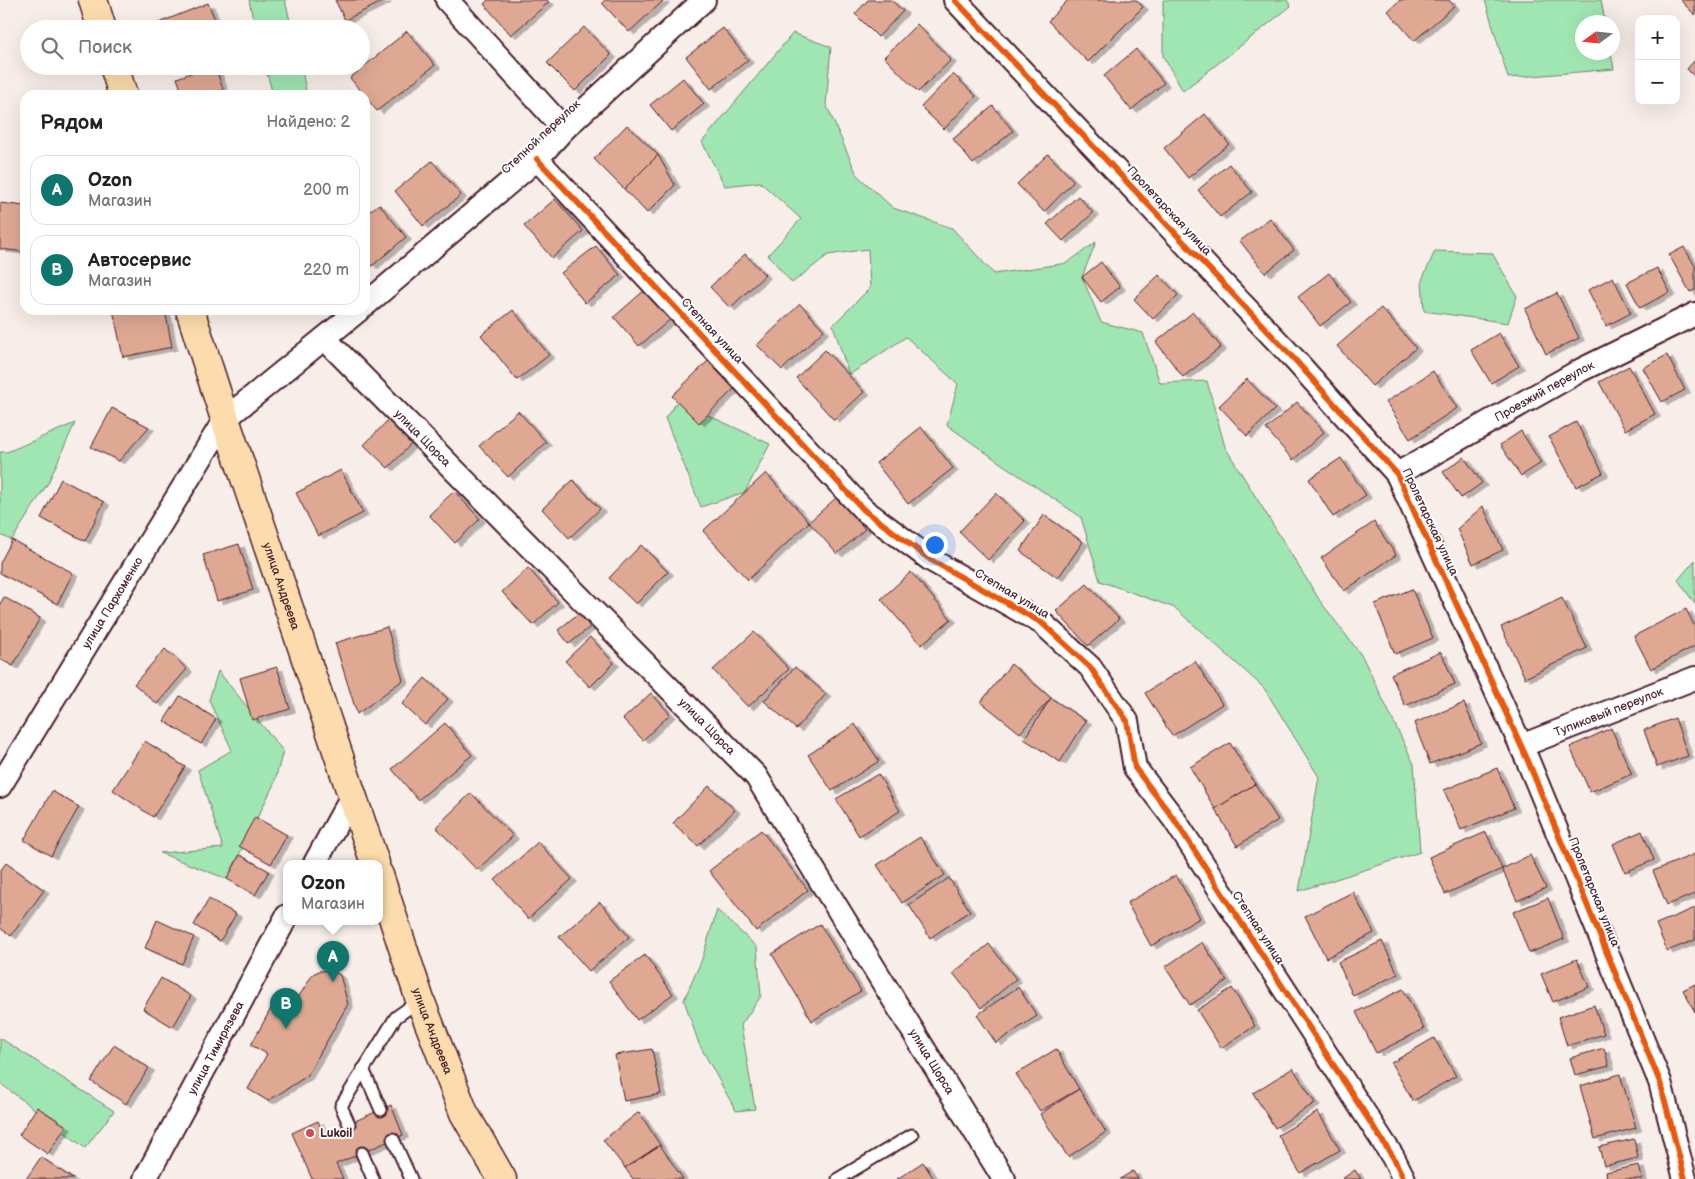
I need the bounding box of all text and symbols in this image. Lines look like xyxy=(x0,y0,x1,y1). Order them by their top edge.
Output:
north arrow xyxy=(1575,15,1620,60)
map controls xyxy=(1635,15,1680,105)
button: + xyxy=(1635,15,1680,60)
search box xyxy=(20,20,370,75)
icon: search xyxy=(38,34,66,62)
text: Поиск xyxy=(78,36,132,59)
button: − xyxy=(1635,60,1680,105)
street label: Степной переулок xyxy=(498,96,584,177)
text: Рядом xyxy=(40,110,103,135)
text: Найдено: 2 xyxy=(266,113,350,132)
street label: Пролетарская улица xyxy=(1124,163,1214,259)
text: Ozon xyxy=(88,169,132,192)
text: A xyxy=(52,181,62,200)
text: 200 m xyxy=(303,181,349,200)
text: Магазин xyxy=(88,192,152,211)
text: Автосервис xyxy=(88,249,191,272)
text: B xyxy=(51,261,63,280)
text: 220 m xyxy=(303,261,349,280)
text: Магазин xyxy=(88,272,152,291)
street label: Степная улица xyxy=(678,295,746,367)
street label: Проезжий переулок xyxy=(1492,357,1597,425)
street label: улица Щорса xyxy=(391,406,454,470)
street label: Пролетарская улица xyxy=(1399,466,1461,578)
your location xyxy=(922,532,948,558)
street label: улица Андреева xyxy=(260,541,303,632)
street label: улица Пархоменко xyxy=(79,554,146,651)
street label: Степная улица xyxy=(972,566,1052,622)
street label: Тупиковый переулок xyxy=(1552,683,1666,740)
street label: улица Щорса xyxy=(676,695,738,758)
street label: Пролетарская улица xyxy=(1565,835,1623,949)
popup xyxy=(283,860,383,925)
text: Ozon xyxy=(301,872,345,895)
street label: Степная улица xyxy=(1229,889,1287,967)
text: Магазин xyxy=(301,895,365,914)
pin: A xyxy=(317,941,349,982)
street label: улица Андреева xyxy=(409,986,456,1076)
pin: B xyxy=(270,988,302,1029)
street label: улица Тимирязева xyxy=(184,999,247,1097)
street label: улица Щорса xyxy=(906,1026,958,1097)
place label: Lukoil xyxy=(320,1126,352,1141)
marker: Lukoil xyxy=(304,1127,316,1139)

